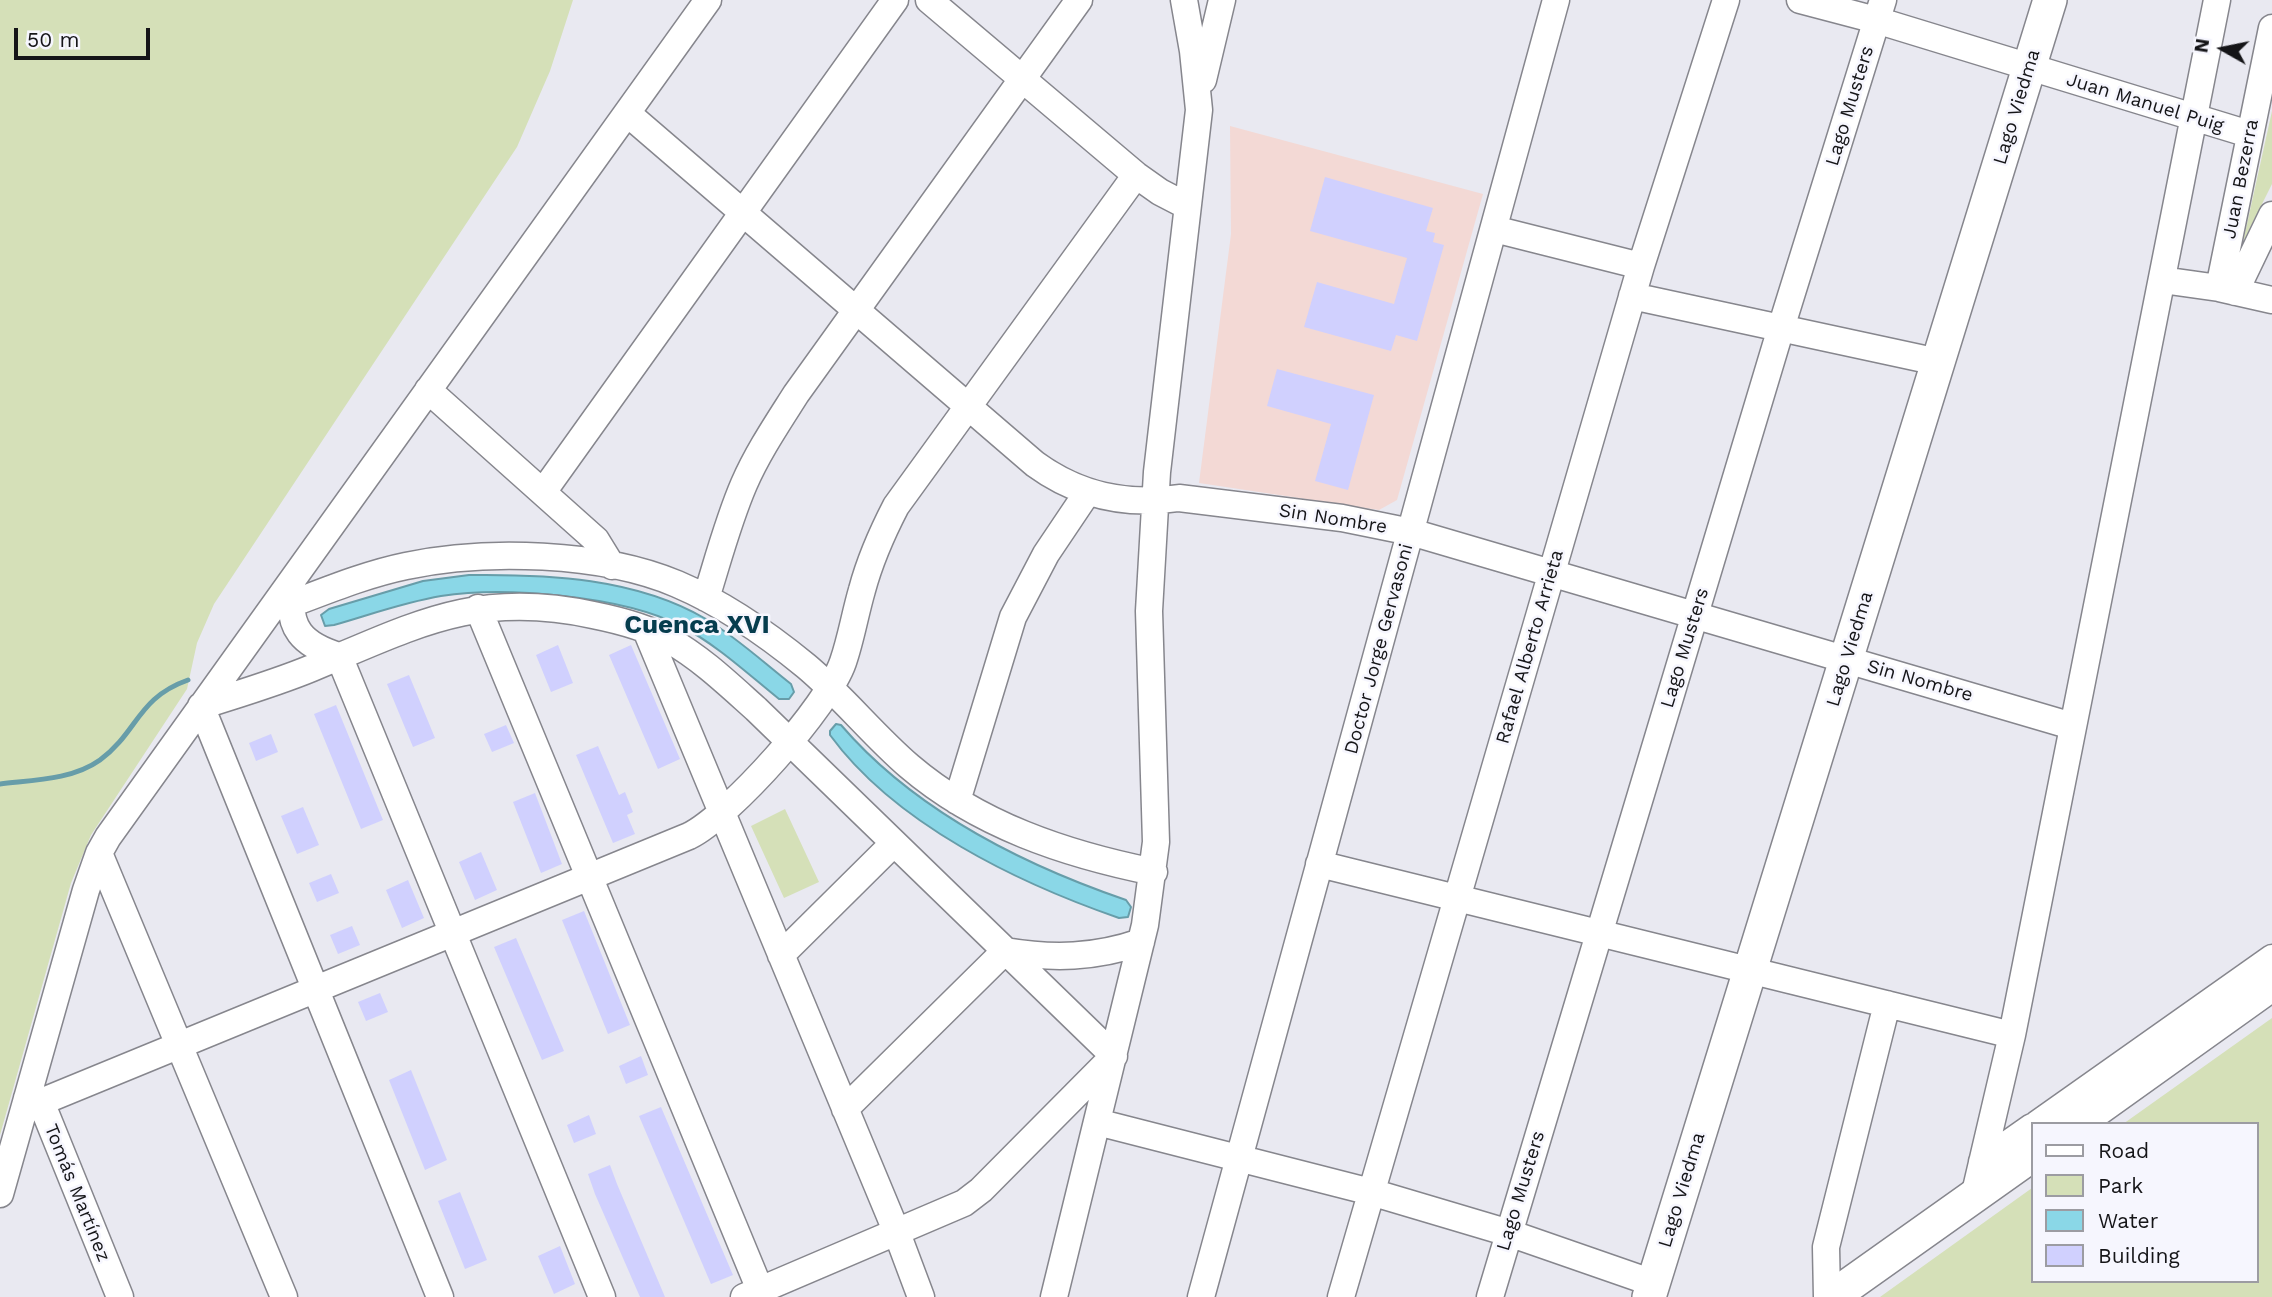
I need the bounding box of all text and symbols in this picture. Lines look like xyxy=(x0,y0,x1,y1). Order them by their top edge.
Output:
scale bar xyxy=(18,14,154,58)
north arrow xyxy=(2188,14,2258,84)
text: 50 m xyxy=(27,27,79,52)
text: N xyxy=(2189,37,2214,54)
street label: Lago Musters xyxy=(1821,43,1879,169)
street label: Lago Viedma xyxy=(1989,47,2045,167)
street label: Juan Manuel Puig xyxy=(2064,68,2226,138)
street label: Juan Bezerra xyxy=(2218,117,2264,241)
street label: Sin Nombre xyxy=(1277,499,1389,539)
street label: Doctor Jorge Gervasoni xyxy=(1340,541,1418,757)
street label: Rafael Alberto Arrieta xyxy=(1491,547,1569,747)
street label: Lago Musters xyxy=(1656,585,1714,711)
street label: Lago Viedma xyxy=(1822,589,1878,709)
district label: Cuenca XVI xyxy=(624,609,770,641)
street label: Sin Nombre xyxy=(1864,655,1976,707)
street label: Tomás Martínez xyxy=(39,1121,115,1265)
legend xyxy=(2030,1122,2258,1283)
street label: Lago Musters xyxy=(1492,1128,1550,1254)
street label: Lago Viedma xyxy=(1654,1130,1710,1250)
text: Road xyxy=(2098,1138,2149,1163)
text: Park xyxy=(2098,1173,2143,1198)
text: Water xyxy=(2098,1208,2158,1233)
text: Building xyxy=(2098,1243,2180,1268)

